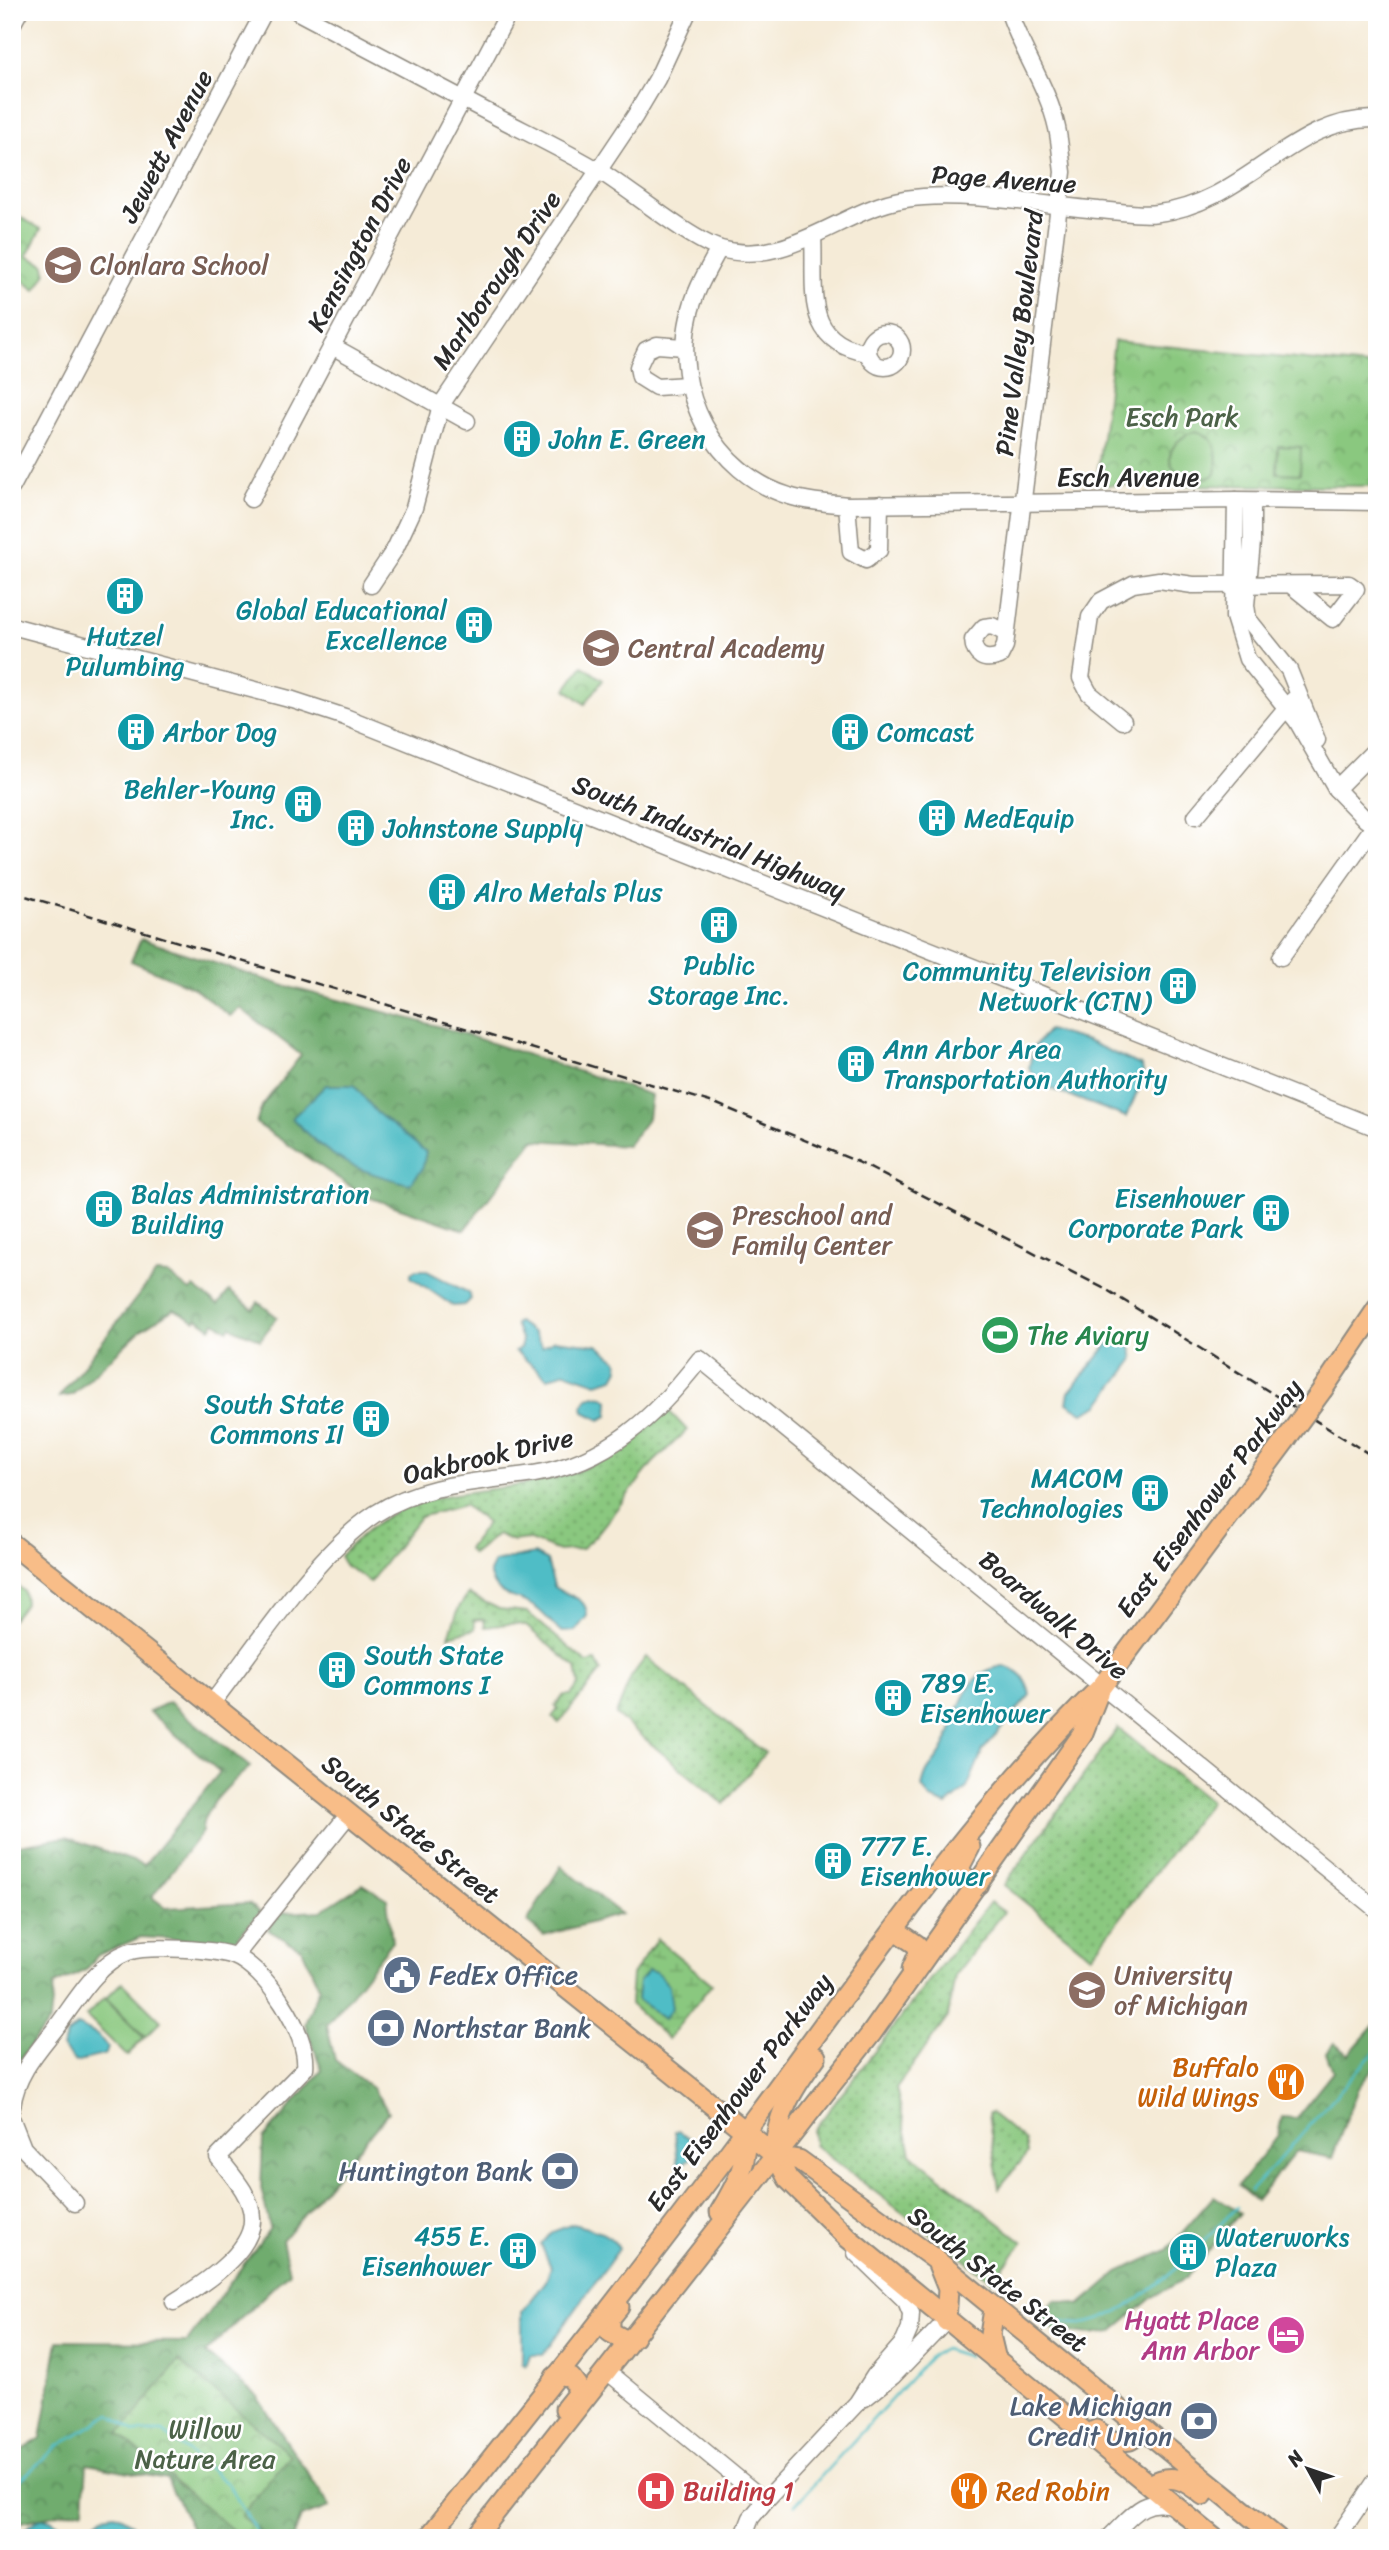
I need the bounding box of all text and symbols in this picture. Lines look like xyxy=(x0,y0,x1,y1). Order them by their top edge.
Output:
street label: Jewett Avenue xyxy=(106,61,226,232)
street label: Kensington Drive xyxy=(293,148,425,340)
street label: Page Avenue xyxy=(930,151,1078,207)
street label: Marlborough Drive xyxy=(419,180,574,379)
street label: Pine Valley Boulevard xyxy=(981,205,1057,459)
place label: Clonlara School xyxy=(90,242,269,288)
school or university icon: Clonlara School xyxy=(42,244,84,286)
park label: Esch Park xyxy=(1125,394,1239,440)
place label: John E. Green xyxy=(548,416,705,462)
building icon: John E. Green xyxy=(501,418,543,460)
street label: Esch Avenue xyxy=(1057,454,1200,500)
building icon: Hutzel Pulumbing xyxy=(104,575,146,617)
place label: Global Educational Excellence xyxy=(236,587,448,663)
building icon: Global Educational Excellence xyxy=(453,604,495,646)
place label: Hutzel Pulumbing xyxy=(65,613,185,689)
place label: Central Academy xyxy=(628,625,825,671)
school or university icon: Central Academy xyxy=(580,627,622,669)
place label: Arbor Dog xyxy=(162,709,277,755)
place label: Comcast xyxy=(877,709,974,755)
building icon: Arbor Dog xyxy=(115,711,157,753)
building icon: Comcast xyxy=(829,711,871,753)
street label: South Industrial Highway xyxy=(565,761,853,913)
place label: Behler-Young Inc. xyxy=(124,766,276,842)
building icon: Behler-Young Inc. xyxy=(282,783,324,825)
place label: MedEquip xyxy=(964,795,1074,841)
building icon: MedEquip xyxy=(916,797,958,839)
place label: Johnstone Supply xyxy=(382,805,584,851)
building icon: Johnstone Supply xyxy=(335,807,377,849)
place label: Alro Metals Plus xyxy=(473,869,663,915)
building icon: Alro Metals Plus xyxy=(426,871,468,913)
building icon: Public Storage Inc. xyxy=(698,904,740,946)
place label: Public Storage Inc. xyxy=(648,942,790,1018)
place label: Community Television Network (CTN) xyxy=(903,948,1153,1024)
building icon: Community Television Network (CTN) xyxy=(1157,965,1199,1007)
place label: Ann Arbor Area Transportation Authority xyxy=(882,1026,1168,1102)
building icon: Ann Arbor Area Transportation Authority xyxy=(835,1043,877,1085)
place label: Balas Administration Building xyxy=(131,1171,369,1247)
place label: Eisenhower Corporate Park xyxy=(1068,1175,1245,1251)
building icon: Balas Administration Building xyxy=(83,1188,125,1230)
place label: Preschool and Family Center xyxy=(732,1192,894,1268)
building icon: Eisenhower Corporate Park xyxy=(1250,1192,1292,1234)
school or university icon: Preschool and Family Center xyxy=(684,1209,726,1251)
place label: The Aviary xyxy=(1027,1312,1149,1358)
sports icon: The Aviary xyxy=(979,1314,1021,1356)
street label: East Eisenhower Parkway xyxy=(1103,1368,1315,1628)
place label: South State Commons II xyxy=(204,1381,344,1457)
building icon: South State Commons II xyxy=(350,1398,392,1440)
street label: Oakbrook Drive xyxy=(398,1414,578,1498)
place label: MACOM Technologies xyxy=(979,1455,1123,1531)
building icon: MACOM Technologies xyxy=(1129,1472,1171,1514)
street label: Boardwalk Drive xyxy=(968,1538,1140,1692)
place label: South State Commons I xyxy=(364,1632,504,1708)
building icon: South State Commons I xyxy=(316,1649,358,1691)
place label: 789 E. Eisenhower xyxy=(920,1660,1051,1736)
building icon: 789 E. Eisenhower xyxy=(872,1677,914,1719)
street label: South State Street xyxy=(311,1742,511,1916)
place label: 777 E. Eisenhower xyxy=(860,1823,991,1899)
building icon: 777 E. Eisenhower xyxy=(812,1840,854,1882)
place label: FedEx Office xyxy=(429,1952,578,1998)
place label: University of Michigan xyxy=(1114,1952,1248,2028)
public building icon: FedEx Office xyxy=(381,1954,423,1996)
street label: East Eisenhower Parkway xyxy=(633,1962,845,2222)
school or university icon: University of Michigan xyxy=(1066,1969,1108,2011)
place label: Northstar Bank xyxy=(413,2005,591,2051)
bank icon: Northstar Bank xyxy=(365,2007,407,2049)
place label: Buffalo Wild Wings xyxy=(1137,2044,1259,2120)
restaurant icon: Buffalo Wild Wings xyxy=(1265,2061,1307,2103)
place label: Huntington Bank xyxy=(338,2148,533,2194)
bank icon: Huntington Bank xyxy=(539,2150,581,2192)
street label: South State Street xyxy=(897,2193,1099,2365)
place label: 455 E. Eisenhower xyxy=(362,2213,492,2289)
place label: Waterworks Plaza xyxy=(1215,2214,1350,2290)
building icon: 455 E. Eisenhower xyxy=(497,2230,539,2272)
building icon: Waterworks Plaza xyxy=(1167,2231,1209,2273)
place label: Hyatt Place Ann Arbor xyxy=(1125,2297,1260,2373)
hotel icon: Hyatt Place Ann Arbor xyxy=(1265,2314,1307,2356)
place label: Lake Michigan Credit Union xyxy=(1010,2383,1172,2459)
bank icon: Lake Michigan Credit Union xyxy=(1178,2400,1220,2442)
park label: Willow Nature Area xyxy=(135,2406,276,2482)
north arrow xyxy=(1274,2434,1344,2504)
text: N xyxy=(1278,2442,1313,2475)
place label: Building 1 xyxy=(683,2468,794,2514)
place label: Red Robin xyxy=(996,2468,1110,2514)
hospital icon: Building 1 xyxy=(635,2470,677,2512)
restaurant icon: Red Robin xyxy=(948,2470,990,2512)

